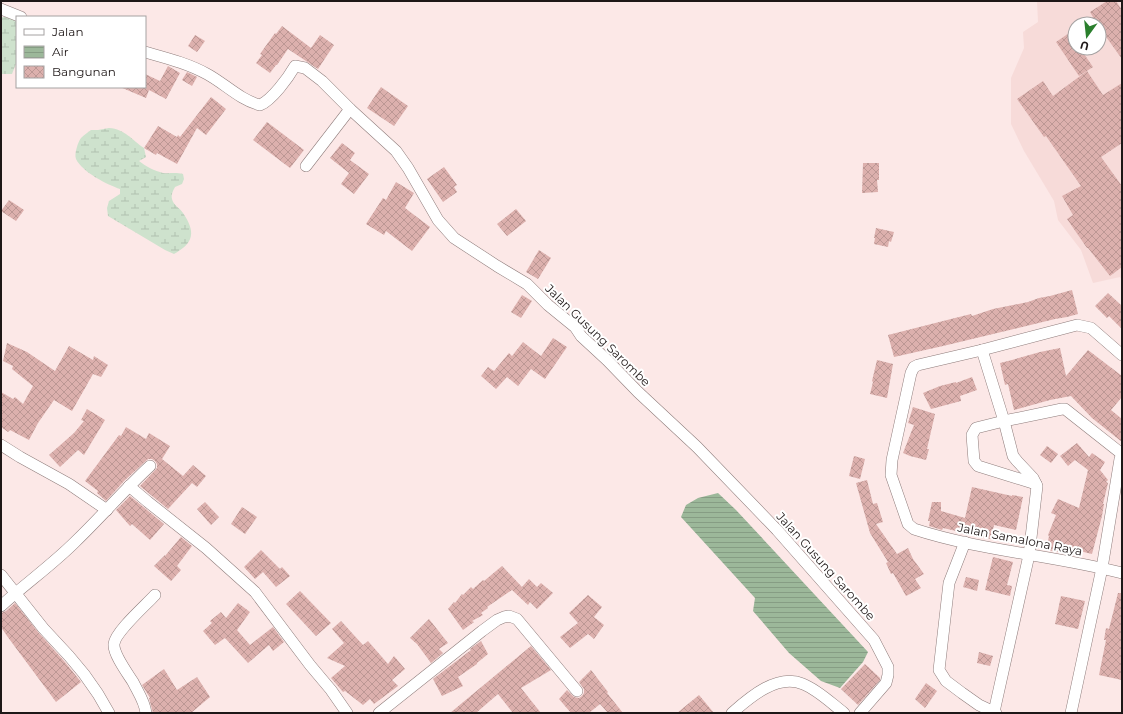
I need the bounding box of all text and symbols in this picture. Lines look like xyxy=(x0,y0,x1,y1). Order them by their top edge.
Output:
legend xyxy=(16,16,146,88)
north arrow xyxy=(1067,16,1107,56)
text: Jalan xyxy=(51,24,84,39)
text: U xyxy=(1078,38,1090,54)
text: Air xyxy=(52,44,69,59)
text: Bangunan xyxy=(52,64,116,79)
street label: Jalan Gusung Sarombe xyxy=(542,280,654,389)
street label: Jalan Gusung Sarombe xyxy=(773,508,878,623)
street label: Jalan Samalona Raya xyxy=(955,519,1084,558)

